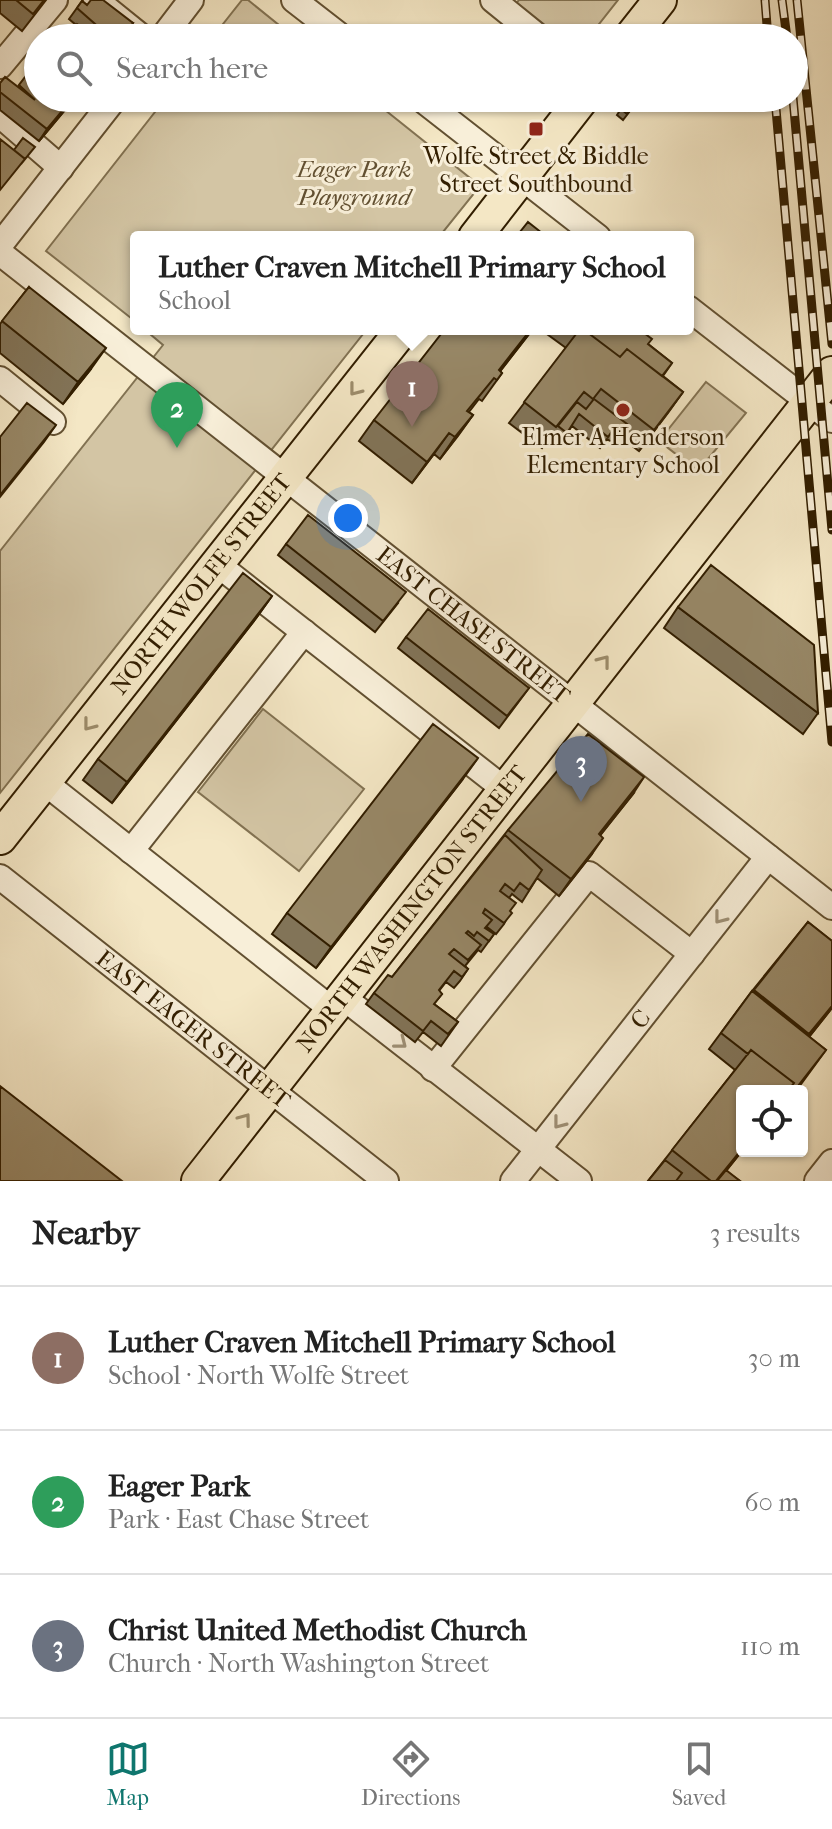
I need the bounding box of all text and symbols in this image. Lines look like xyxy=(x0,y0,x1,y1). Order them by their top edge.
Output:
search box xyxy=(24,24,808,112)
icon: search xyxy=(52,46,96,90)
text: Search here xyxy=(116,51,268,86)
marker: Wolfe Street & Biddle Street Southbound xyxy=(527,120,545,138)
place label: Wolfe Street & Biddle Street Southbound xyxy=(422,142,649,198)
park label: Eager Park Playground xyxy=(295,155,413,211)
popup xyxy=(130,231,694,335)
text: Luther Craven Mitchell Primary School xyxy=(158,250,666,285)
text: School xyxy=(158,285,231,316)
pin: 1 xyxy=(386,361,438,427)
one-way arrow xyxy=(350,381,365,395)
pin: 2 xyxy=(151,382,203,448)
marker: Elmer A Henderson Elementary School xyxy=(614,401,632,419)
place label: Elmer A Henderson Elementary School xyxy=(521,423,725,479)
street label: NORTH WOLFE STREET xyxy=(105,467,298,700)
your location xyxy=(328,498,368,538)
street label: EAST CHASE STREET xyxy=(371,540,576,710)
one-way arrow xyxy=(594,655,608,670)
one-way arrow xyxy=(84,716,99,730)
pin: 3 xyxy=(555,736,607,802)
street label: NORTH WASHINGTON STREET xyxy=(290,759,533,1058)
one-way arrow xyxy=(715,909,730,923)
street label: EAST EAGER STREET xyxy=(91,944,297,1115)
street label: C xyxy=(624,1004,656,1034)
one-way arrow xyxy=(392,1034,407,1048)
map controls xyxy=(736,1085,808,1157)
button: locate xyxy=(736,1085,808,1157)
one-way arrow xyxy=(236,1113,250,1128)
one-way arrow xyxy=(554,1114,569,1128)
text: Nearby xyxy=(32,1213,139,1253)
text: 3 results xyxy=(710,1218,800,1249)
text: Luther Craven Mitchell Primary School xyxy=(108,1325,616,1360)
text: 1 xyxy=(53,1343,63,1374)
text: 30 m xyxy=(748,1343,800,1374)
text: School · North Wolfe Street xyxy=(108,1360,409,1391)
text: Eager Park xyxy=(108,1469,250,1504)
text: 2 xyxy=(51,1487,65,1518)
text: 60 m xyxy=(744,1487,800,1518)
text: Park · East Chase Street xyxy=(108,1504,369,1535)
text: Christ United Methodist Church xyxy=(108,1613,527,1648)
text: 3 xyxy=(53,1631,63,1662)
text: 110 m xyxy=(740,1631,800,1662)
text: Church · North Washington Street xyxy=(108,1648,489,1679)
tab: Map xyxy=(106,1737,150,1811)
tab: Directions xyxy=(361,1737,460,1811)
tab: Saved xyxy=(672,1737,726,1811)

